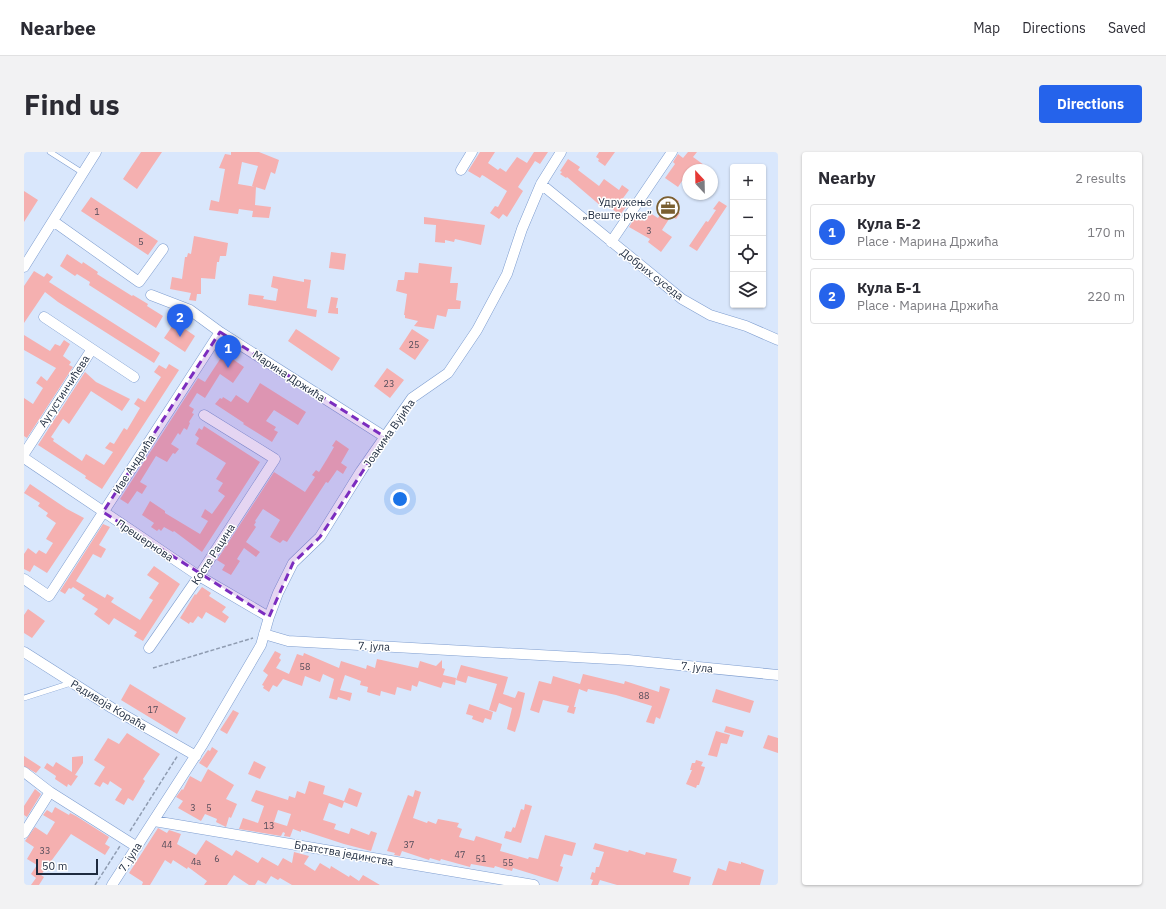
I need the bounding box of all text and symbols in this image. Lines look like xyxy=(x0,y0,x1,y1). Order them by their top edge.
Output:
text: Nearbee xyxy=(20,16,96,40)
text: Map xyxy=(973,19,1000,37)
text: Directions xyxy=(1022,19,1086,37)
text: Saved xyxy=(1108,19,1146,37)
button: Directions xyxy=(1039,85,1142,123)
text: Find us xyxy=(24,86,120,123)
north arrow xyxy=(682,164,718,200)
map controls xyxy=(730,164,766,308)
button: + xyxy=(730,164,766,200)
text: Nearby xyxy=(818,167,876,189)
text: 2 results xyxy=(1075,170,1126,187)
place label: Удружење „Веште руке” xyxy=(582,195,652,222)
office icon: Удружење „Веште руке” xyxy=(655,195,681,221)
button: − xyxy=(730,200,766,236)
house number: 1 xyxy=(94,206,100,217)
text: Кула Б-2 xyxy=(857,214,921,233)
text: 1 xyxy=(828,224,836,241)
text: 170 m xyxy=(1087,224,1125,241)
house number: 3 xyxy=(646,225,652,236)
text: Place · Марина Држића xyxy=(857,233,998,250)
house number: 5 xyxy=(138,236,144,247)
button: locate xyxy=(730,236,766,272)
street label: Добрих суседа xyxy=(618,245,686,303)
button: layers xyxy=(730,272,766,308)
text: Кула Б-1 xyxy=(857,278,921,297)
text: 2 xyxy=(828,288,836,305)
text: 220 m xyxy=(1087,288,1125,305)
text: Place · Марина Држића xyxy=(857,297,998,314)
pin: 2 xyxy=(167,304,193,337)
pin: 1 xyxy=(215,335,241,368)
house number: 25 xyxy=(409,339,419,350)
street label: Марина Држића xyxy=(250,347,328,405)
street label: Аугустинчићева xyxy=(36,352,93,430)
house number: 23 xyxy=(384,378,394,389)
street label: Јоакима Вујића xyxy=(360,396,418,470)
street label: Иве Андрића xyxy=(110,432,158,496)
your location xyxy=(390,489,410,509)
street label: Прешернова xyxy=(114,516,176,564)
street label: Косте Рацина xyxy=(188,521,238,587)
street label: 7. јула xyxy=(357,638,391,654)
street label: 7. јула xyxy=(680,658,714,676)
house number: 58 xyxy=(300,661,310,672)
street label: Радивоја Кораћа xyxy=(68,677,150,733)
house number: 88 xyxy=(639,690,649,701)
house number: 17 xyxy=(148,704,158,715)
house number: 3 xyxy=(190,802,196,813)
house number: 5 xyxy=(206,802,212,813)
house number: 13 xyxy=(264,820,274,831)
street label: Братства јединства xyxy=(293,837,395,869)
house number: 44 xyxy=(162,839,172,850)
house number: 37 xyxy=(404,839,414,850)
street label: 7. јула xyxy=(115,840,145,874)
house number: 33 xyxy=(40,845,50,856)
house number: 47 xyxy=(455,849,465,860)
house number: 6 xyxy=(214,853,220,864)
house number: 51 xyxy=(476,853,486,864)
house number: 4a xyxy=(191,856,201,867)
scale bar xyxy=(36,857,98,876)
house number: 55 xyxy=(503,857,513,868)
text: 50 m xyxy=(42,859,67,873)

